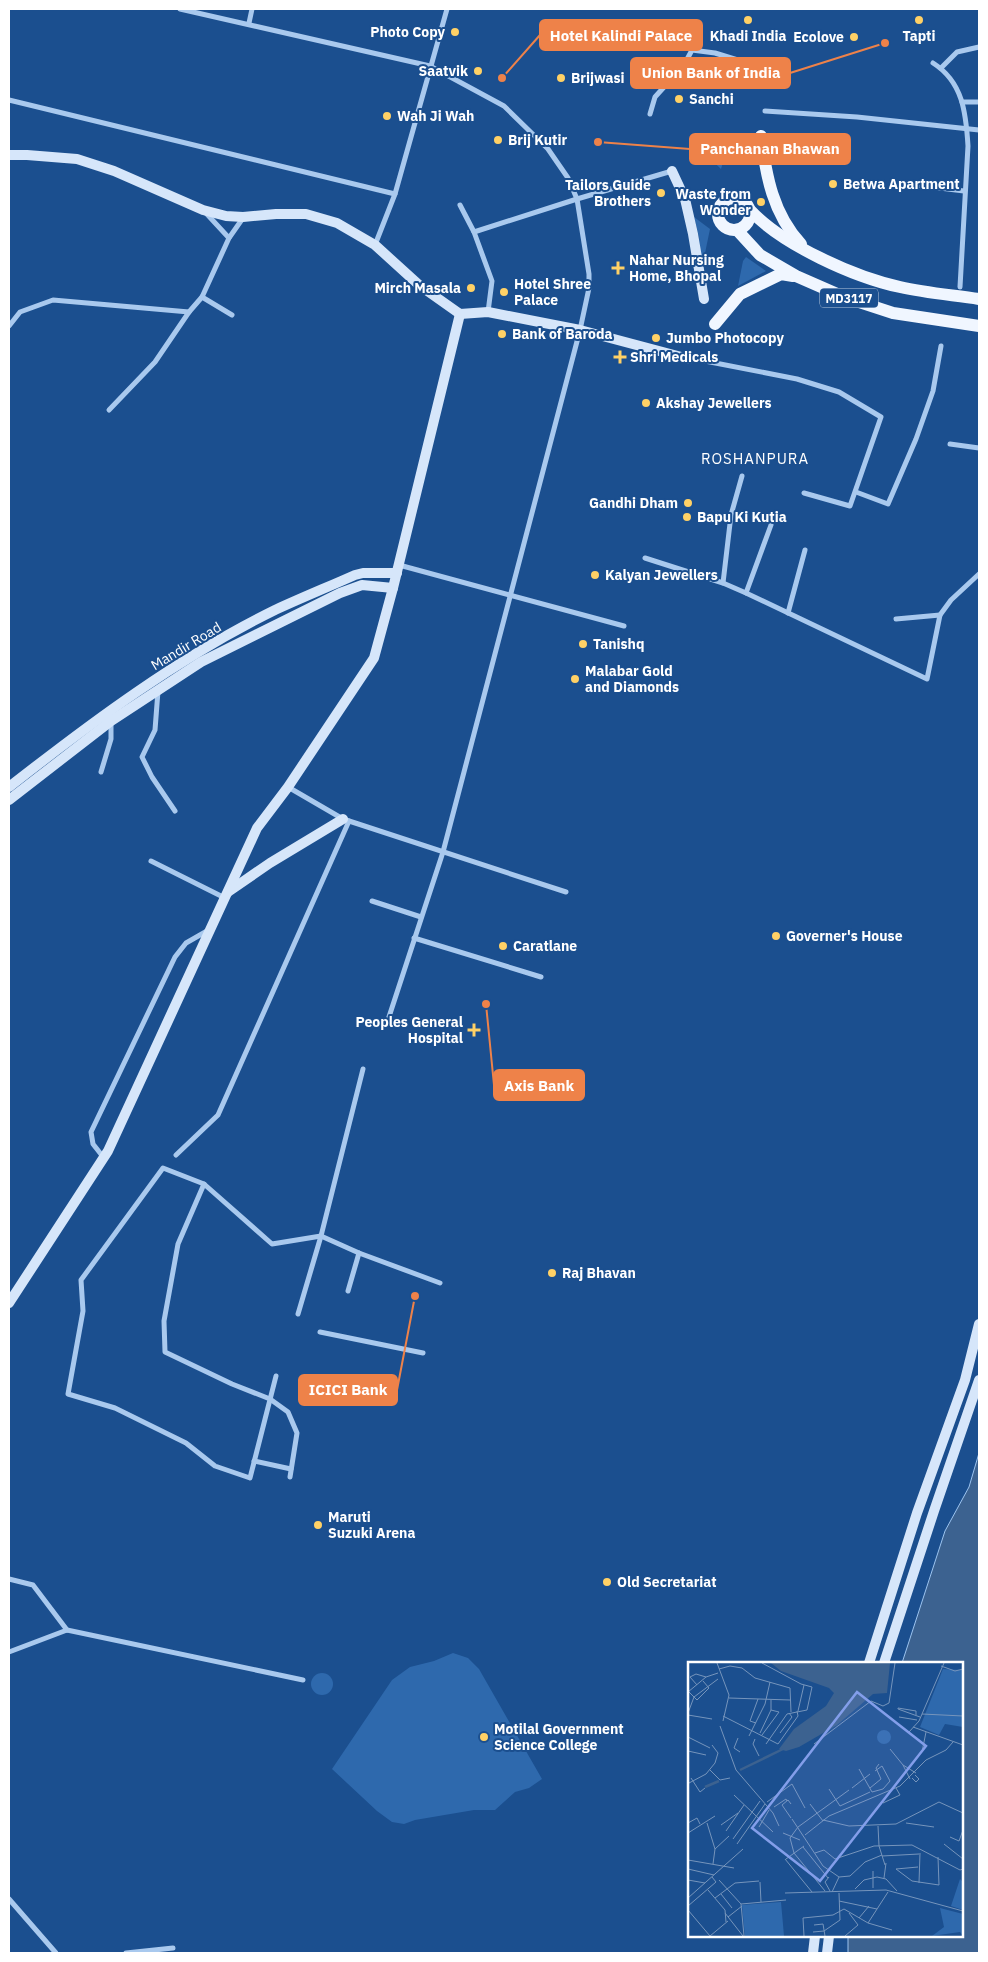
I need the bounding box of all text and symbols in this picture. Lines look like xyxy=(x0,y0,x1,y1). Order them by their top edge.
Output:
marker: Khadi India xyxy=(742,14,754,26)
marker: Tapti xyxy=(913,14,925,26)
callout: Hotel Kalindi Palace xyxy=(540,20,702,50)
place label: Photo Copy xyxy=(370,23,446,41)
marker: Photo Copy xyxy=(449,26,461,38)
text: Hotel Kalindi Palace xyxy=(550,26,692,45)
place label: Khadi India xyxy=(710,27,786,45)
place label: Tapti xyxy=(903,27,935,45)
place label: Ecolove xyxy=(793,28,844,46)
marker: Ecolove xyxy=(848,31,860,43)
callout: Union Bank of India xyxy=(631,58,790,88)
place label: Saatvik xyxy=(418,62,469,80)
text: Union Bank of India xyxy=(642,63,781,82)
marker: Saatvik xyxy=(472,65,484,77)
place label: Brijwasi xyxy=(571,69,625,87)
marker: Brijwasi xyxy=(555,72,567,84)
place label: Sanchi xyxy=(689,90,734,108)
marker: Sanchi xyxy=(673,93,685,105)
place label: Wah Ji Wah xyxy=(397,107,474,125)
marker: Wah Ji Wah xyxy=(381,110,393,122)
place label: Brij Kutir xyxy=(508,131,567,149)
marker: Brij Kutir xyxy=(492,134,504,146)
callout: Panchanan Bhawan xyxy=(690,134,850,164)
text: Panchanan Bhawan xyxy=(700,139,840,158)
place label: Betwa Apartment xyxy=(843,175,960,193)
place label: Tailors Guide Brothers xyxy=(565,176,651,210)
marker: Betwa Apartment xyxy=(827,178,839,190)
place label: Waste from Wonder xyxy=(675,185,751,219)
marker: Tailors Guide Brothers xyxy=(655,187,667,199)
marker: Waste from Wonder xyxy=(755,196,767,208)
place label: Nahar Nursing Home, Bhopal xyxy=(629,251,724,285)
marker: Nahar Nursing Home, Bhopal xyxy=(611,261,625,275)
place label: Hotel Shree Palace xyxy=(514,275,591,309)
place label: Mirch Masala xyxy=(374,279,461,297)
marker: Mirch Masala xyxy=(465,282,477,294)
marker: Hotel Shree Palace xyxy=(498,286,510,298)
road number: MD3117 xyxy=(820,288,878,308)
place label: Bank of Baroda xyxy=(512,325,612,343)
marker: Bank of Baroda xyxy=(496,328,508,340)
place label: Jumbo Photocopy xyxy=(666,329,784,347)
marker: Jumbo Photocopy xyxy=(650,332,662,344)
place label: Shri Medicals xyxy=(630,348,718,366)
marker: Shri Medicals xyxy=(614,351,626,363)
place label: Akshay Jewellers xyxy=(656,394,772,412)
marker: Akshay Jewellers xyxy=(640,397,652,409)
district label: ROSHANPURA xyxy=(701,449,809,468)
place label: Gandhi Dham xyxy=(589,494,678,512)
marker: Gandhi Dham xyxy=(682,497,694,509)
place label: Bapu Ki Kutia xyxy=(697,508,787,526)
marker: Bapu Ki Kutia xyxy=(681,511,693,523)
place label: Kalyan Jewellers xyxy=(605,566,718,584)
marker: Kalyan Jewellers xyxy=(589,569,601,581)
street label: Mandir Road xyxy=(147,618,225,674)
place label: Tanishq xyxy=(593,635,644,653)
marker: Tanishq xyxy=(577,638,589,650)
place label: Malabar Gold and Diamonds xyxy=(585,662,679,696)
marker: Malabar Gold and Diamonds xyxy=(569,673,581,685)
place label: Governer's House xyxy=(786,927,903,945)
marker: Governer's House xyxy=(770,930,782,942)
place label: Caratlane xyxy=(513,937,577,955)
marker: Caratlane xyxy=(497,940,509,952)
place label: Peoples General Hospital xyxy=(356,1013,463,1047)
marker: Peoples General Hospital xyxy=(467,1023,481,1037)
callout: Axis Bank xyxy=(494,1070,584,1100)
text: Axis Bank xyxy=(504,1076,574,1095)
place label: Raj Bhavan xyxy=(562,1264,636,1282)
marker: Raj Bhavan xyxy=(546,1267,558,1279)
callout: ICICI Bank xyxy=(299,1375,397,1405)
text: ICICI Bank xyxy=(309,1380,388,1399)
place label: Maruti Suzuki Arena xyxy=(328,1508,415,1542)
marker: Maruti Suzuki Arena xyxy=(312,1519,324,1531)
place label: Old Secretariat xyxy=(617,1573,717,1591)
marker: Old Secretariat xyxy=(601,1576,613,1588)
inset map xyxy=(688,1662,963,1937)
place label: Motilal Government Science College xyxy=(494,1720,624,1754)
marker: Motilal Government Science College xyxy=(478,1731,490,1743)

